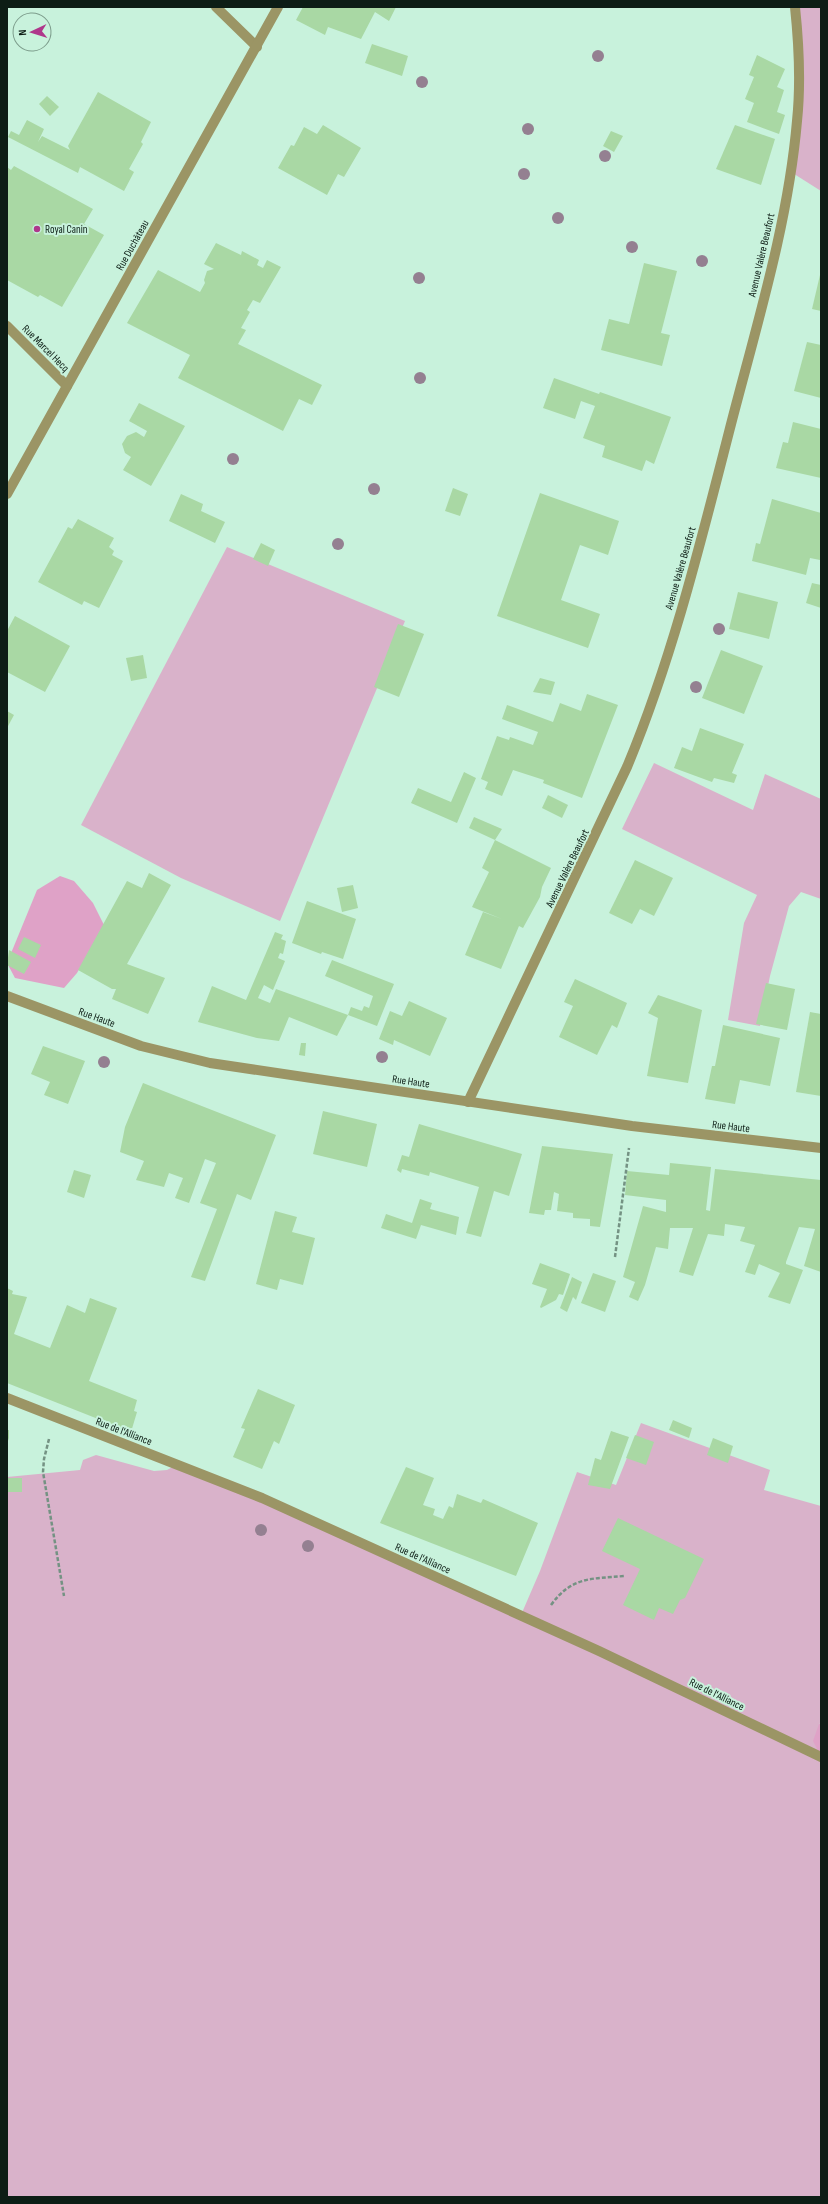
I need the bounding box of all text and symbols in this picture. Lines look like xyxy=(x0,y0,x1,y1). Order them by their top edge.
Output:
north arrow xyxy=(12,12,52,52)
text: N xyxy=(16,29,29,36)
street label: Avenue Valère Beaufort xyxy=(745,211,778,299)
street label: Rue Duchâteau xyxy=(113,217,152,273)
place label: Royal Canin xyxy=(45,223,88,236)
marker: Royal Canin xyxy=(32,224,42,234)
street label: Rue Marcel Hecq xyxy=(19,322,72,375)
street label: Avenue Valère Beaufort xyxy=(662,525,699,612)
street label: Avenue Valère Beaufort xyxy=(542,826,592,910)
street label: Rue Haute xyxy=(77,1005,117,1030)
street label: Rue Haute xyxy=(391,1072,431,1091)
street label: Rue Haute xyxy=(711,1118,751,1135)
street label: Rue de l'Alliance xyxy=(94,1415,154,1448)
street label: Rue de l'Alliance xyxy=(393,1540,453,1576)
street label: Rue de l'Alliance xyxy=(687,1676,746,1713)

